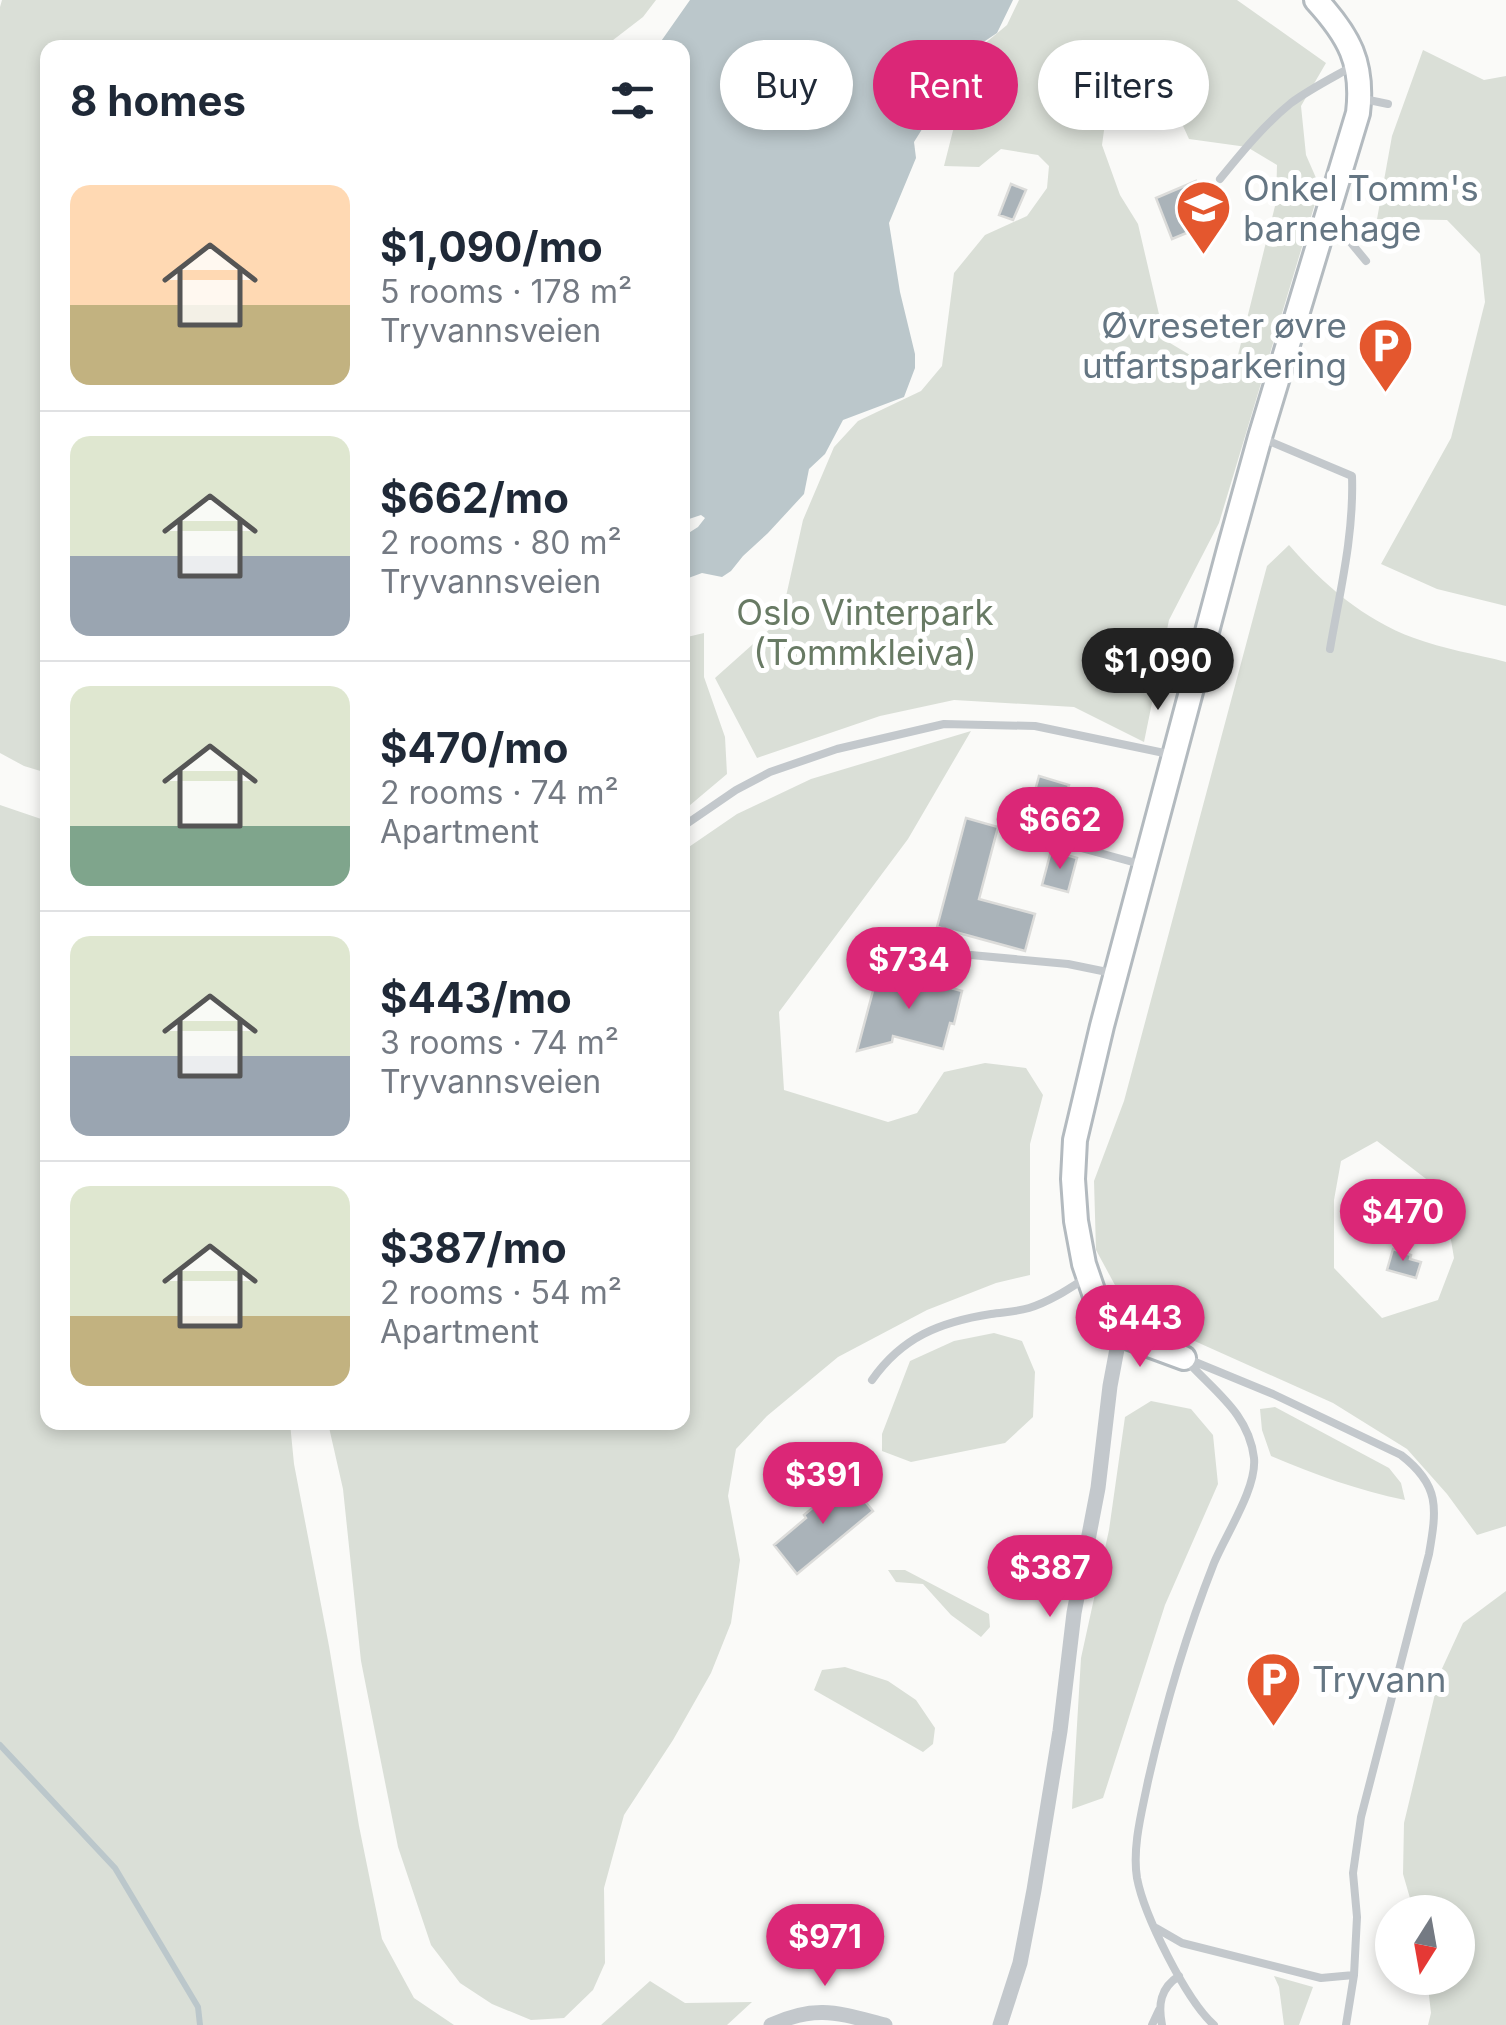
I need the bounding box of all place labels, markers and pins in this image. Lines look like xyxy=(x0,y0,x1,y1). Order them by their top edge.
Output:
place label: Onkel Tomm's barnehage xyxy=(1243,167,1479,249)
school or university icon: Onkel Tomm's barnehage xyxy=(1174,178,1234,257)
place label: Øvreseter øvre utfartsparkering xyxy=(1082,304,1347,386)
parking icon: Øvreseter øvre utfartsparkering xyxy=(1356,315,1416,394)
pin: $1,090 xyxy=(1077,628,1239,713)
pin: $662 xyxy=(1001,787,1119,872)
pin: $734 xyxy=(850,927,968,1012)
pin: $470 xyxy=(1344,1179,1462,1264)
pin: $443 xyxy=(1081,1285,1199,1370)
pin: $391 xyxy=(764,1442,882,1527)
pin: $387 xyxy=(991,1535,1109,1620)
parking icon: Tryvann xyxy=(1243,1649,1303,1728)
place label: Tryvann xyxy=(1312,1658,1447,1700)
pin: $971 xyxy=(766,1904,884,1989)

